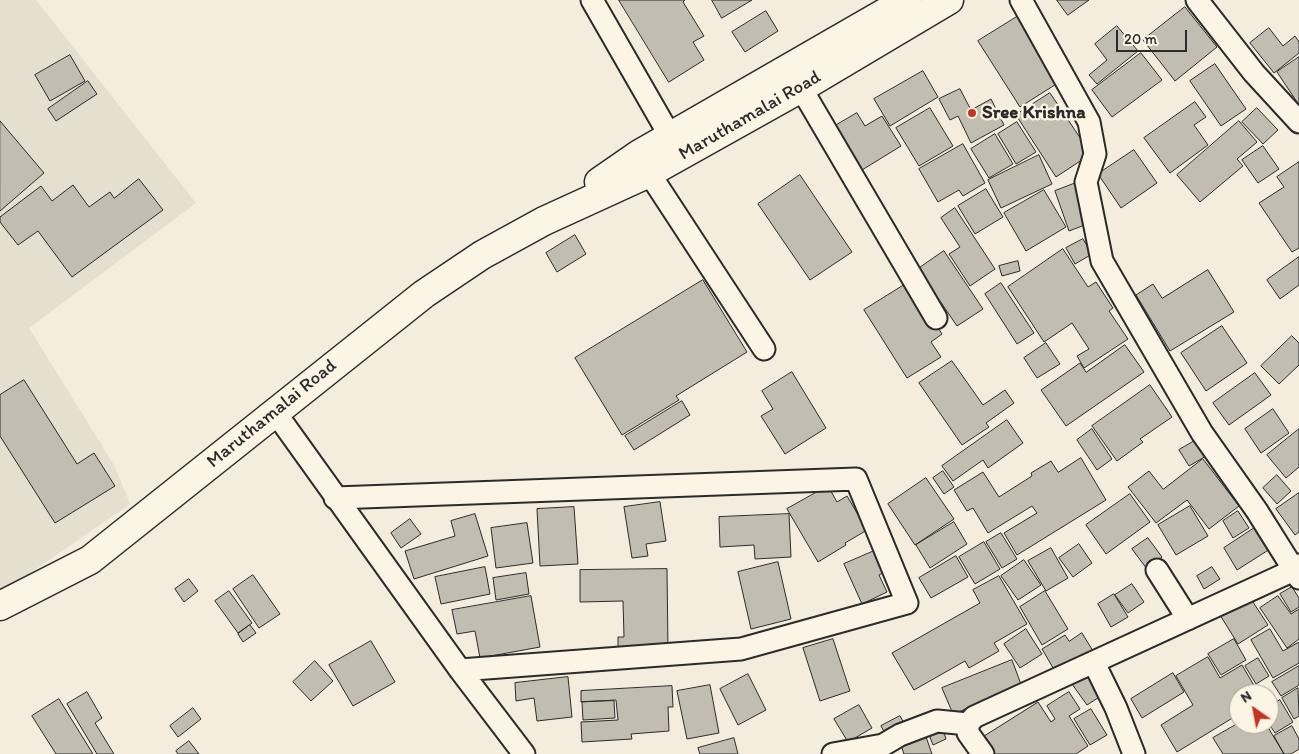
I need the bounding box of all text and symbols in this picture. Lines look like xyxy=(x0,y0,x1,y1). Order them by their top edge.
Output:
scale bar xyxy=(1119,20,1190,52)
text: 20 m xyxy=(1124,30,1157,48)
street label: Maruthamalai Road xyxy=(675,66,825,166)
place label: Sree Krishna xyxy=(982,102,1086,124)
marker: Sree Krishna xyxy=(966,107,978,119)
street label: Maruthamalai Road xyxy=(202,355,342,473)
north arrow xyxy=(1229,684,1279,734)
text: N xyxy=(1238,687,1255,707)

